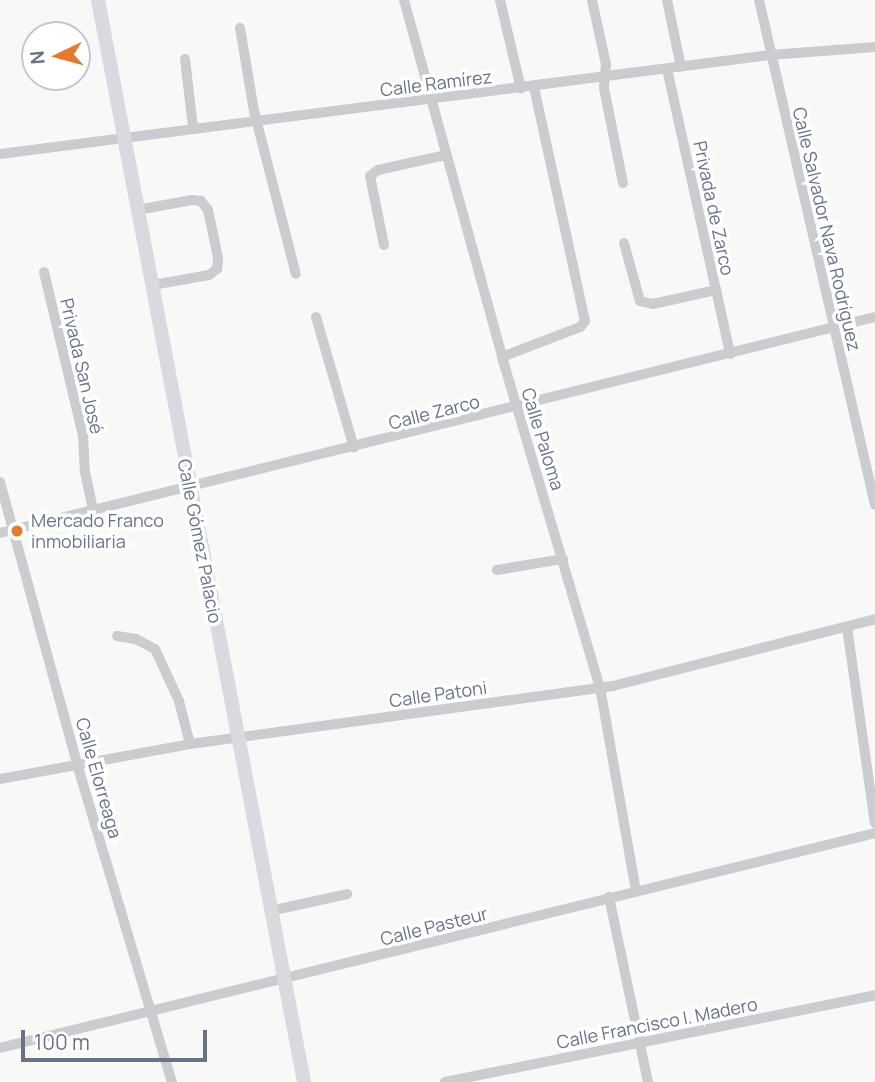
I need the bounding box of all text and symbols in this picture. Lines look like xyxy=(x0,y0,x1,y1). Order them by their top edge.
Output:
north arrow xyxy=(21,21,91,91)
text: N xyxy=(24,50,51,66)
street label: Calle Ramírez xyxy=(379,65,493,101)
street label: Calle Salvador Nava Rodríguez xyxy=(788,105,866,353)
street label: Privada de Zarco xyxy=(689,139,739,277)
street label: Privada San José xyxy=(56,296,108,436)
street label: Calle Paloma xyxy=(517,385,569,493)
street label: Calle Zarco xyxy=(386,390,482,434)
street label: Calle Gómez Palacio xyxy=(173,457,227,625)
place label: Mercado Franco inmobiliaria xyxy=(31,510,164,552)
marker: Mercado Franco inmobiliaria xyxy=(9,523,25,539)
street label: Calle Patoni xyxy=(388,676,488,712)
street label: Calle Elorreaga xyxy=(71,715,127,841)
street label: Calle Pasteur xyxy=(378,902,490,950)
street label: Calle Francisco I. Madero xyxy=(555,993,759,1053)
scale bar xyxy=(24,1016,210,1060)
text: 100 m xyxy=(34,1028,90,1056)

